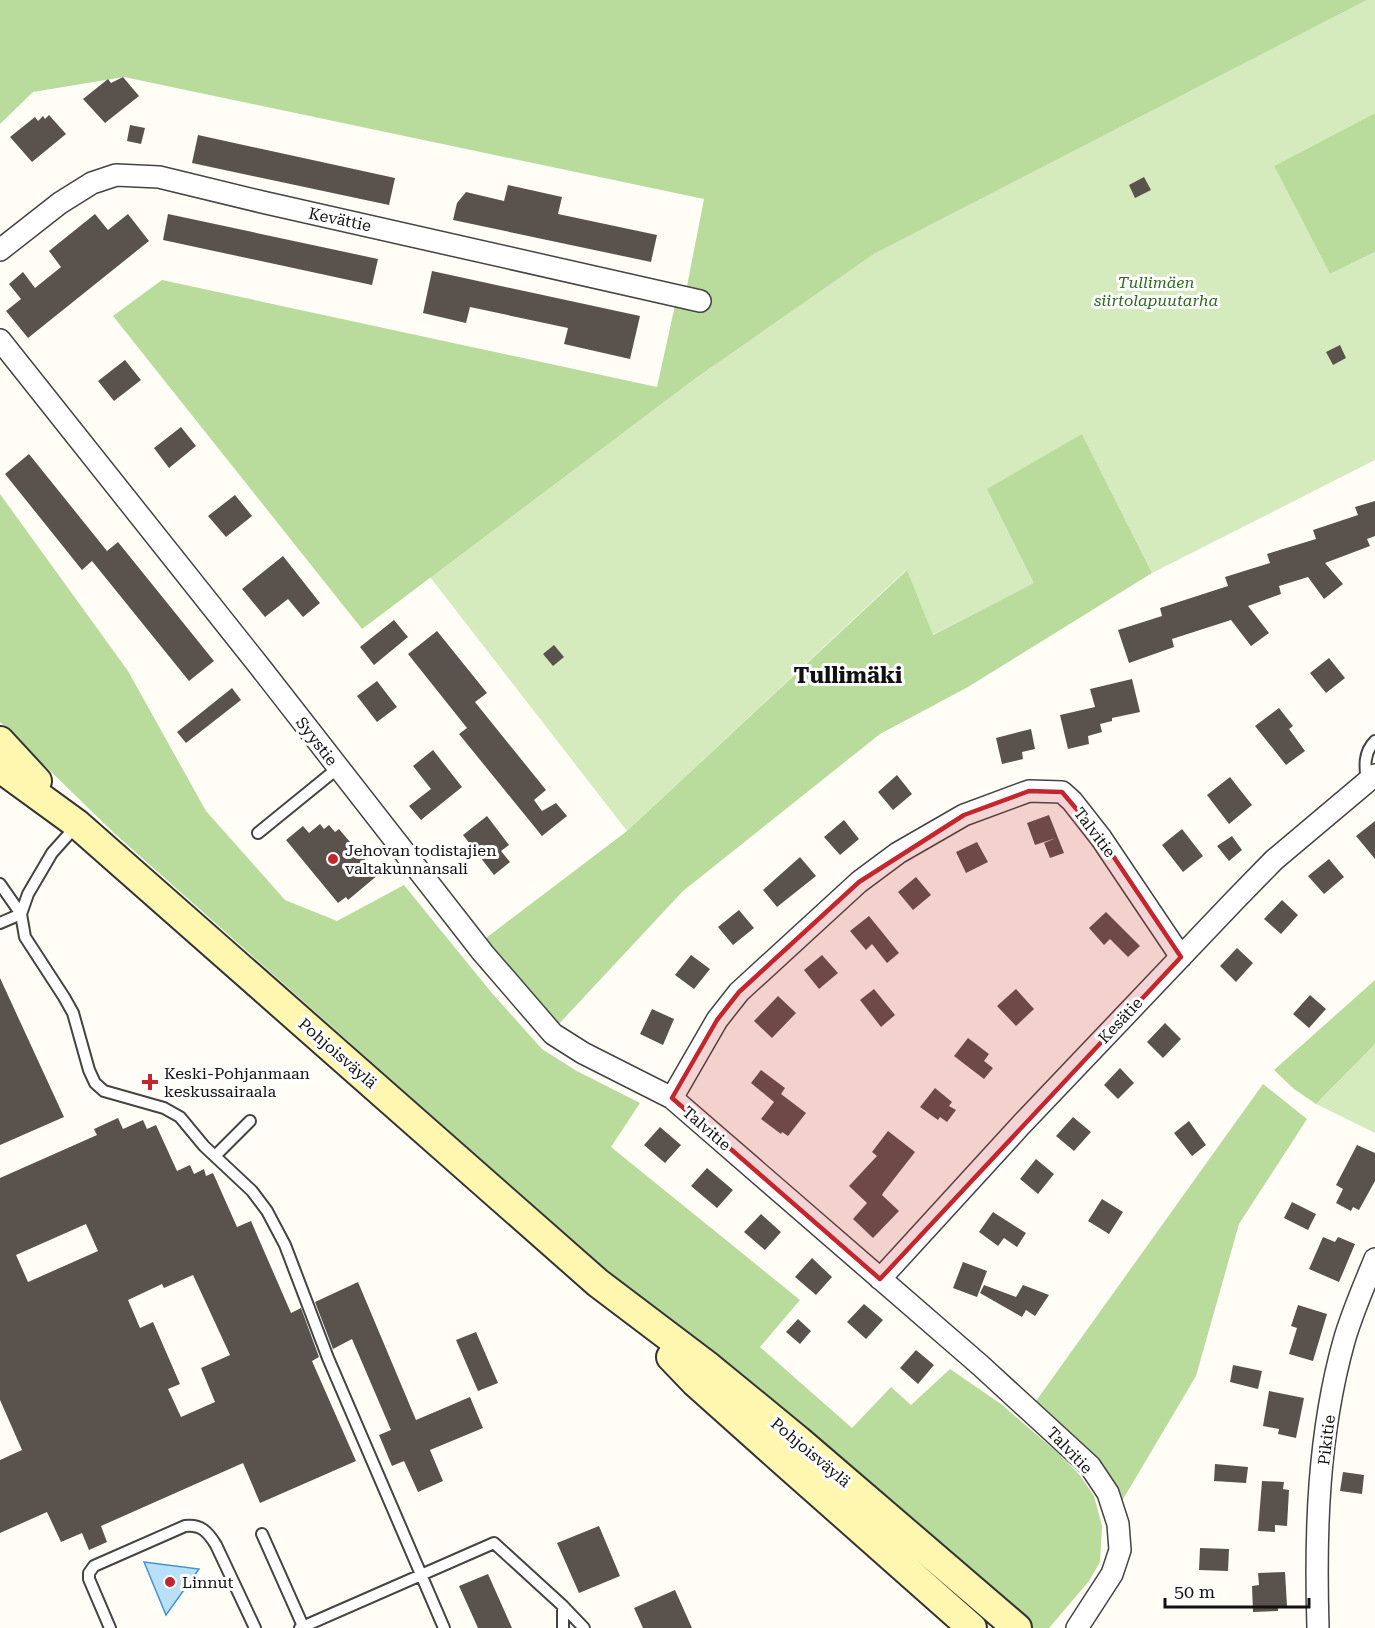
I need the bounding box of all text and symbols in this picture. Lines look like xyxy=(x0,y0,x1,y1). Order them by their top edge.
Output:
street label: Kevättie xyxy=(307,204,373,235)
park label: Tullimäen siirtolapuutarha xyxy=(1094,273,1218,310)
district label: Tullimäki xyxy=(794,663,902,688)
street label: Syystie xyxy=(292,713,342,770)
street label: Talvitie xyxy=(1070,804,1120,861)
place label: Jehovan todistajien valtakunnansali xyxy=(345,841,496,878)
marker: Jehovan todistajien valtakunnansali xyxy=(326,852,340,866)
street label: Kesätie xyxy=(1094,993,1147,1047)
street label: Pohjoisväylä xyxy=(295,1014,381,1093)
place label: Keski-Pohjanmaan keskussairaala xyxy=(164,1064,310,1101)
marker: Keski-Pohjanmaan keskussairaala xyxy=(141,1073,159,1091)
street label: Talvitie xyxy=(679,1102,735,1155)
street label: Pohjoisväylä xyxy=(767,1414,854,1491)
street label: Pikitie xyxy=(1314,1414,1339,1466)
street label: Talvitie xyxy=(1043,1423,1097,1478)
scale bar xyxy=(1165,1571,1309,1609)
place label: Linnut xyxy=(182,1573,233,1592)
marker: Linnut xyxy=(163,1575,177,1589)
text: 50 m xyxy=(1174,1581,1215,1602)

